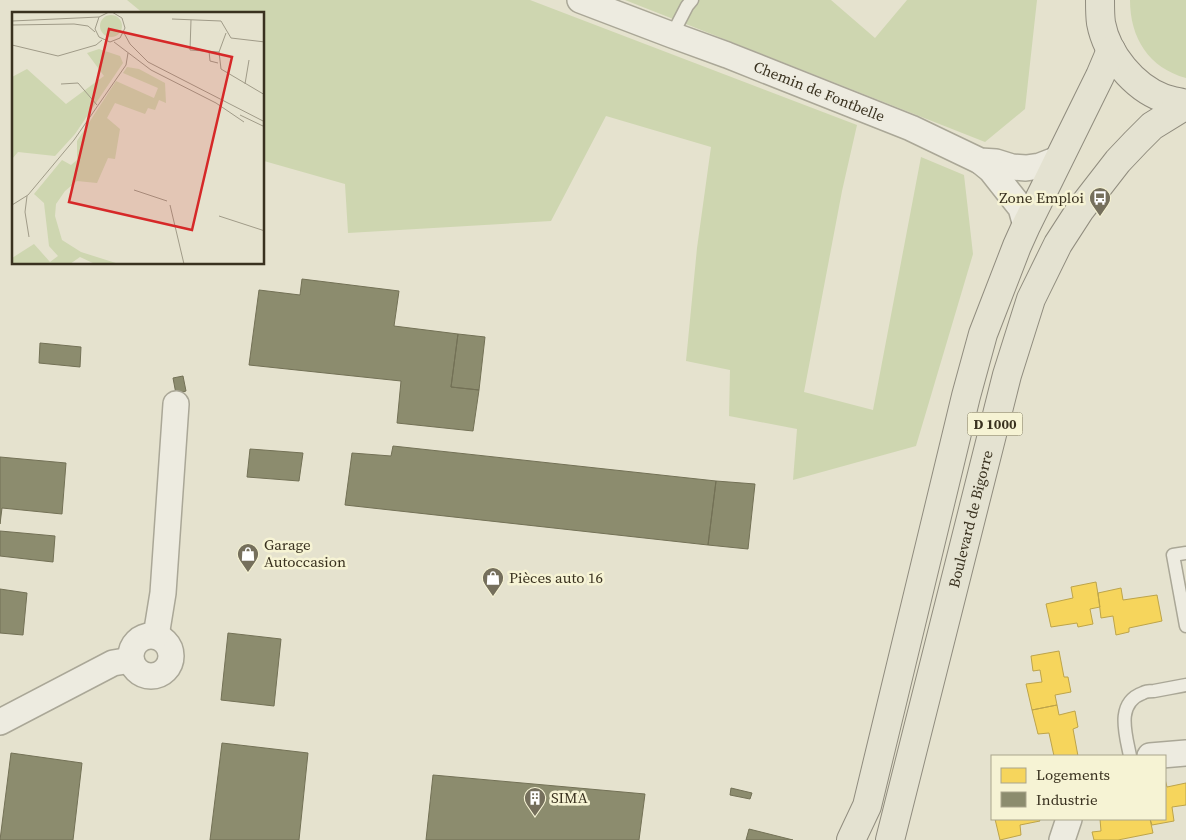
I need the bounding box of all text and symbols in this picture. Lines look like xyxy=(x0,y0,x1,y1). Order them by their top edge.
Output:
inset map xyxy=(12,12,265,265)
street label: Chemin de Fontbelle xyxy=(751,56,888,127)
bus stop icon: Zone Emploi xyxy=(1088,186,1112,217)
place label: Zone Emploi xyxy=(999,187,1084,208)
road number: D 1000 xyxy=(968,412,1022,436)
street label: Boulevard de Bigorre xyxy=(943,448,998,590)
place label: Garage Autoccasion xyxy=(264,534,346,572)
shop icon: Garage Autoccasion xyxy=(236,542,260,573)
shop icon: Pièces auto 16 xyxy=(481,566,505,597)
place label: Pièces auto 16 xyxy=(509,567,603,588)
legend xyxy=(991,755,1166,820)
text: Logements xyxy=(1036,764,1110,785)
building icon: SIMA xyxy=(523,786,547,817)
place label: SIMA xyxy=(551,787,588,808)
text: Industrie xyxy=(1036,789,1098,810)

